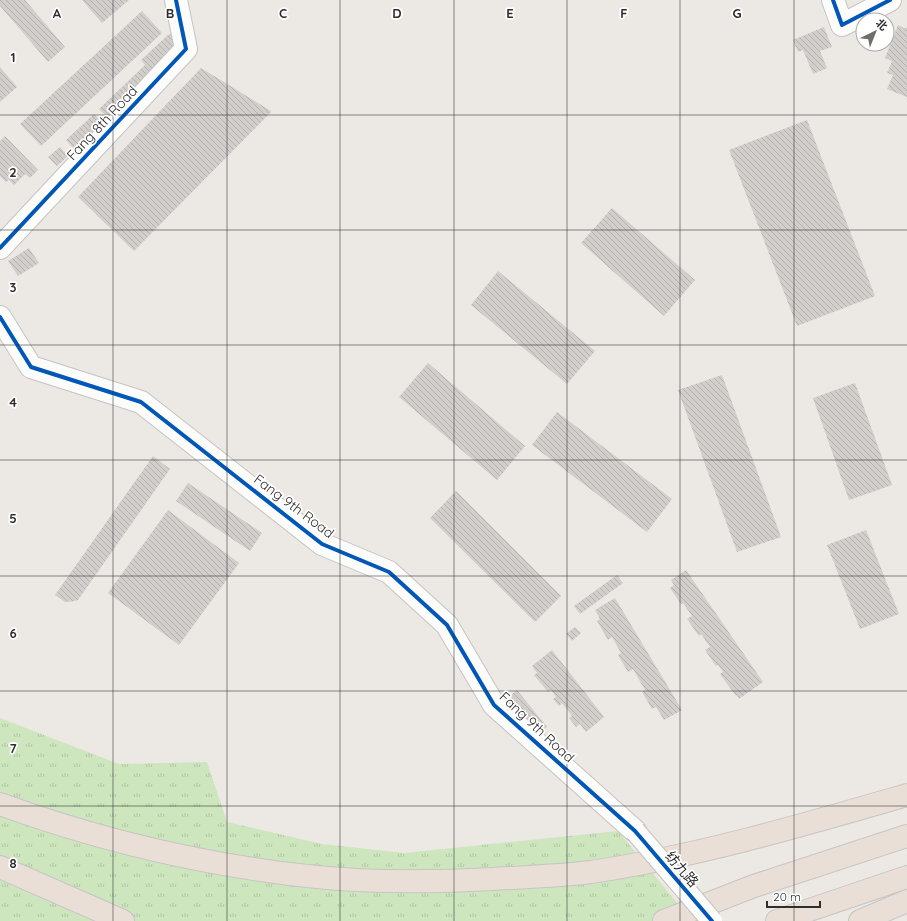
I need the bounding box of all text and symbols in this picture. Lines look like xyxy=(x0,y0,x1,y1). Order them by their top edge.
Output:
text: A xyxy=(53,5,62,21)
text: B xyxy=(166,5,174,21)
text: C xyxy=(279,5,287,21)
text: D xyxy=(392,5,402,21)
text: E xyxy=(506,5,514,21)
text: F xyxy=(620,5,628,21)
text: G xyxy=(732,5,742,21)
north arrow xyxy=(855,12,895,52)
text: 北 xyxy=(873,16,891,34)
text: 1 xyxy=(10,49,16,65)
street label: Fang 8th Road xyxy=(63,82,141,164)
text: 2 xyxy=(9,164,17,180)
text: 3 xyxy=(10,279,17,295)
text: 4 xyxy=(9,394,17,410)
street label: Fang 9th Road xyxy=(250,470,338,542)
text: 5 xyxy=(9,510,17,526)
text: 6 xyxy=(9,625,17,641)
street label: Fang 9th Road xyxy=(496,688,578,766)
text: 7 xyxy=(9,740,17,756)
street label: 纺九路 xyxy=(661,847,703,891)
text: 8 xyxy=(9,855,17,871)
scale bar xyxy=(767,883,820,909)
text: 20 m xyxy=(773,889,801,904)

